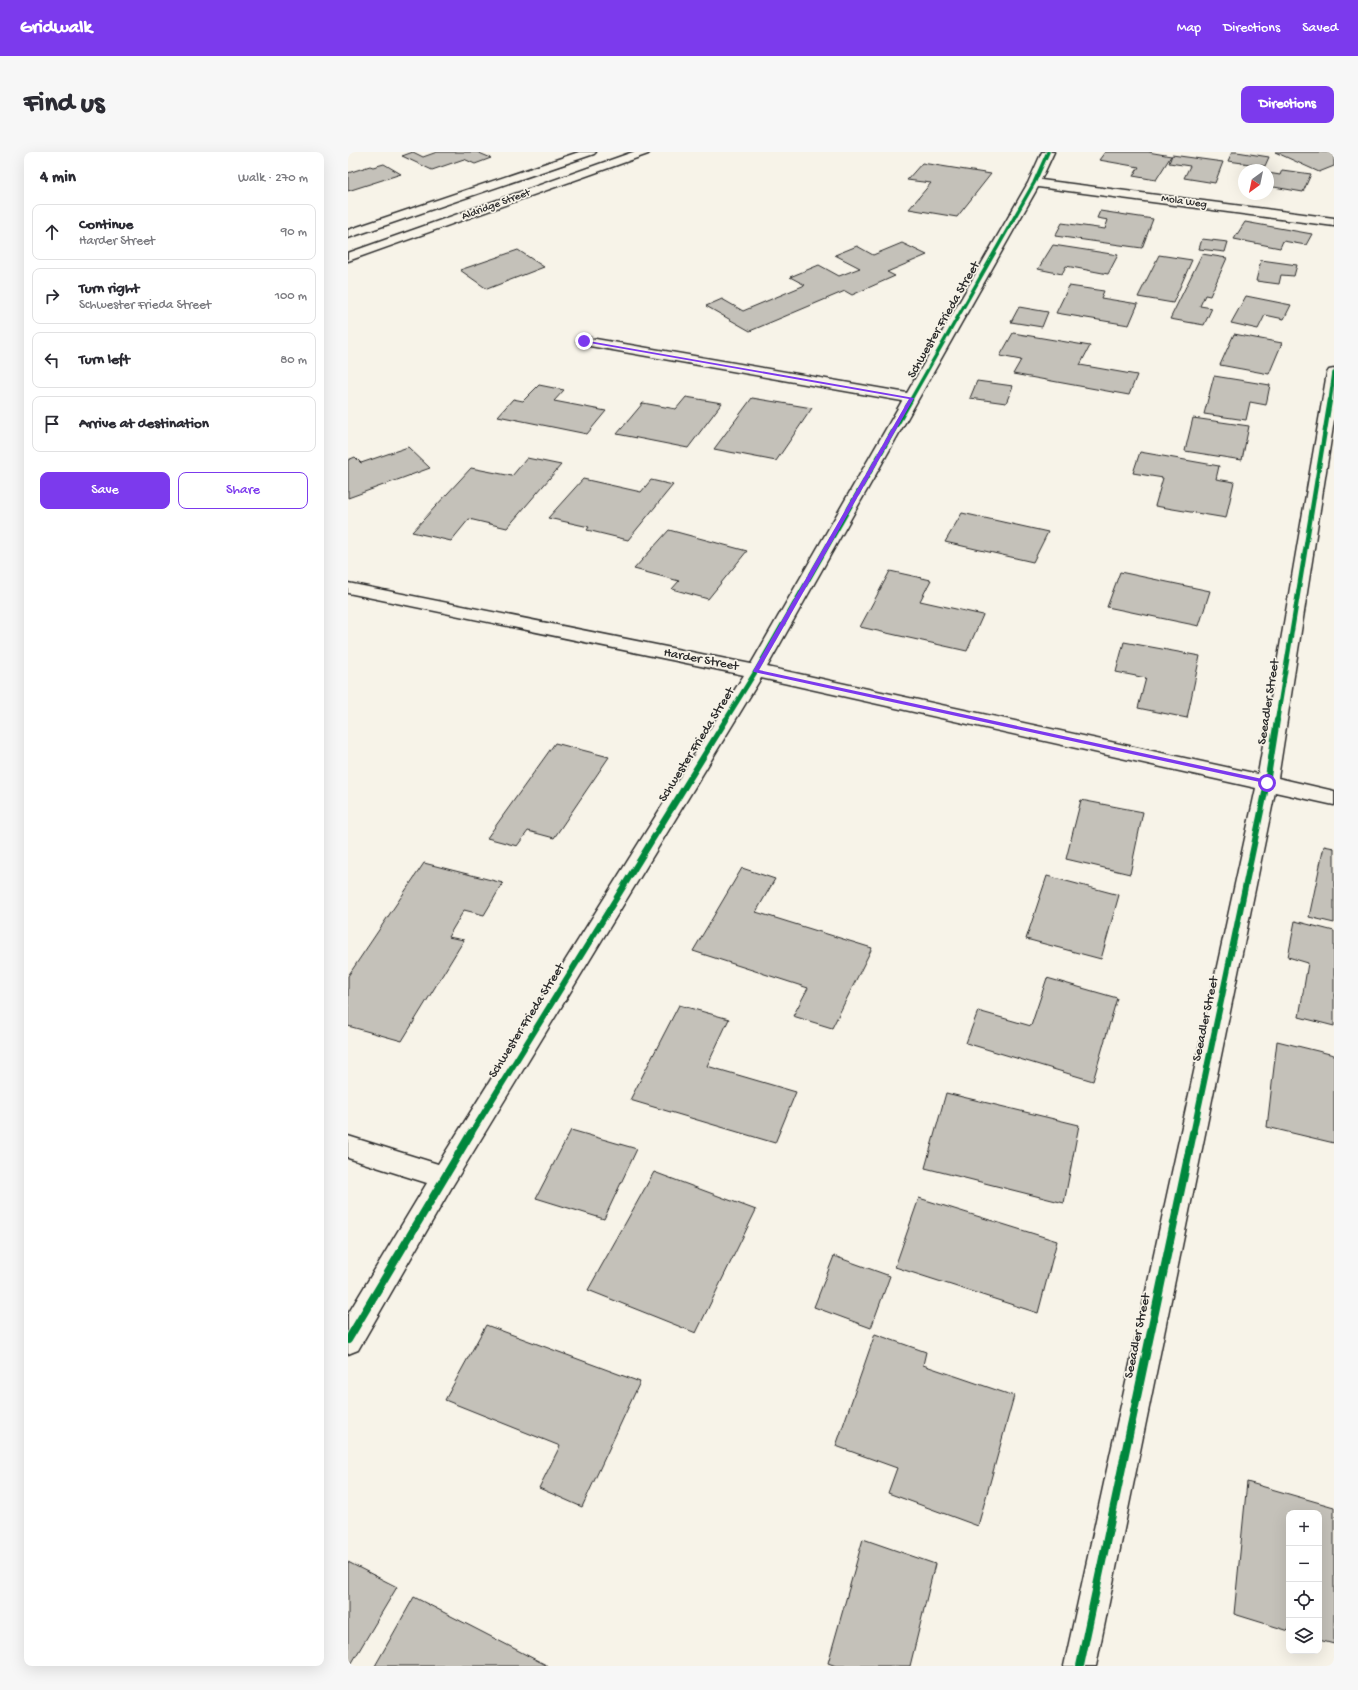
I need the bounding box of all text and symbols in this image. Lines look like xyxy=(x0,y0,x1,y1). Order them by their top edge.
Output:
text: Gridwalk xyxy=(20,17,92,40)
text: Map xyxy=(1177,20,1201,37)
text: Directions xyxy=(1223,20,1280,37)
text: Saved xyxy=(1302,20,1338,37)
button: Directions xyxy=(1241,86,1334,123)
text: Find us xyxy=(24,88,104,121)
north arrow xyxy=(1238,164,1274,200)
text: 4 min xyxy=(40,168,76,188)
text: Walk · 270 m xyxy=(238,171,308,186)
street label: Aldridge Street xyxy=(460,187,533,223)
street label: Mola Weg xyxy=(1161,193,1207,211)
text: Continue xyxy=(79,216,133,234)
icon: ahead xyxy=(41,221,63,243)
text: 90 m xyxy=(281,225,307,240)
text: Harder Street xyxy=(79,234,155,249)
street label: Schwester Frieda Street xyxy=(904,258,984,381)
text: Turn right xyxy=(79,280,139,298)
icon: right xyxy=(41,285,63,307)
text: 100 m xyxy=(275,289,307,304)
text: Schwester Frieda Street xyxy=(79,298,211,313)
route end xyxy=(575,332,593,350)
icon: left xyxy=(41,349,63,371)
text: Turn left xyxy=(79,351,130,369)
text: 80 m xyxy=(280,353,307,368)
icon: arrive xyxy=(41,413,63,435)
text: Arrive at destination xyxy=(79,415,209,433)
button: Save xyxy=(40,472,170,509)
button: Share xyxy=(178,472,308,509)
street label: Harder Street xyxy=(662,645,741,675)
street label: Seeadler Street xyxy=(1255,657,1283,746)
street label: Schwester Frieda Street xyxy=(656,684,739,805)
route start xyxy=(1258,774,1276,792)
street label: Schwester Frieda Street xyxy=(486,960,569,1081)
street label: Seeadler Street xyxy=(1190,974,1223,1063)
street label: Seeadler Street xyxy=(1122,1291,1155,1380)
map controls xyxy=(1286,1510,1322,1654)
button: + xyxy=(1286,1510,1322,1546)
button: − xyxy=(1286,1546,1322,1582)
button: locate xyxy=(1286,1582,1322,1618)
button: layers xyxy=(1286,1618,1322,1654)

